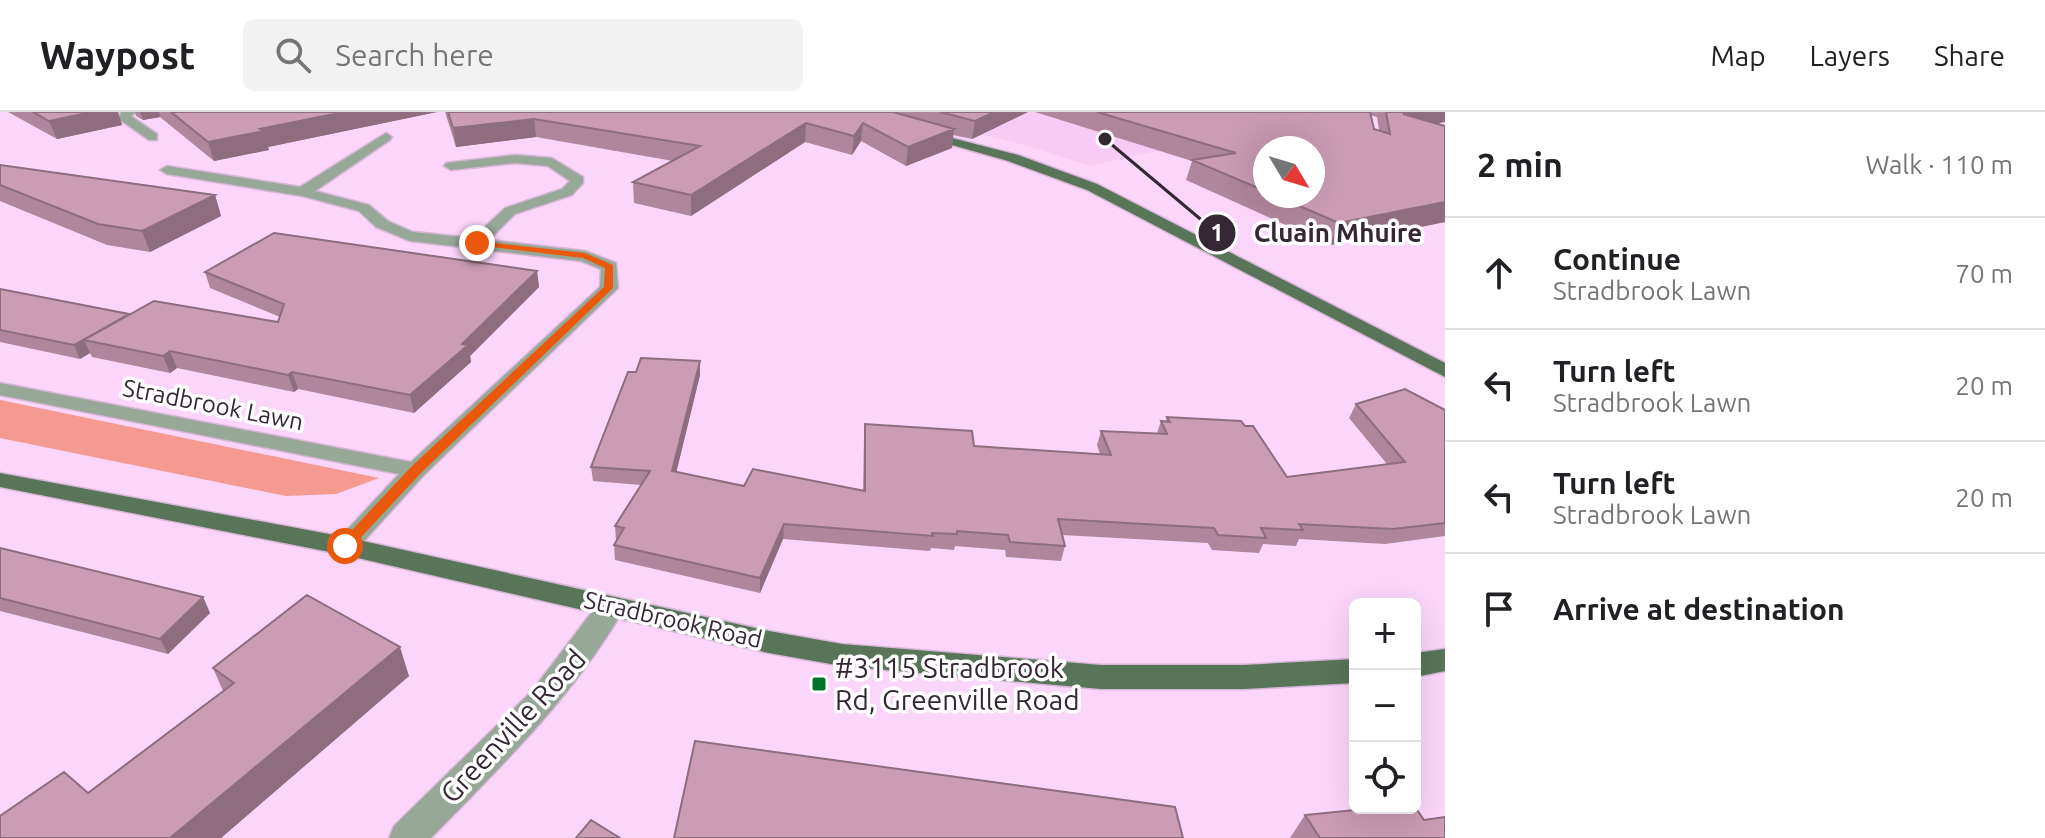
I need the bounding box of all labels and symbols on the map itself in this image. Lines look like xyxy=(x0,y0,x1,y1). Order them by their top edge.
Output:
north arrow xyxy=(1253,136,1325,208)
callout: Cluain Mhuire xyxy=(1197,208,1438,258)
text: Cluain Mhuire xyxy=(1254,218,1422,247)
text: 1 xyxy=(1210,219,1224,246)
route end xyxy=(459,225,495,261)
street label: Stradbrook Lawn xyxy=(121,374,306,435)
route start xyxy=(327,528,363,564)
street label: Stradbrook Road xyxy=(582,586,765,653)
street label: Greenville Road xyxy=(434,643,591,808)
place label: #3115 Stradbrook Rd, Greenville Road xyxy=(835,652,1080,715)
marker: #3115 Stradbrook Rd, Greenville Road xyxy=(810,675,828,693)

